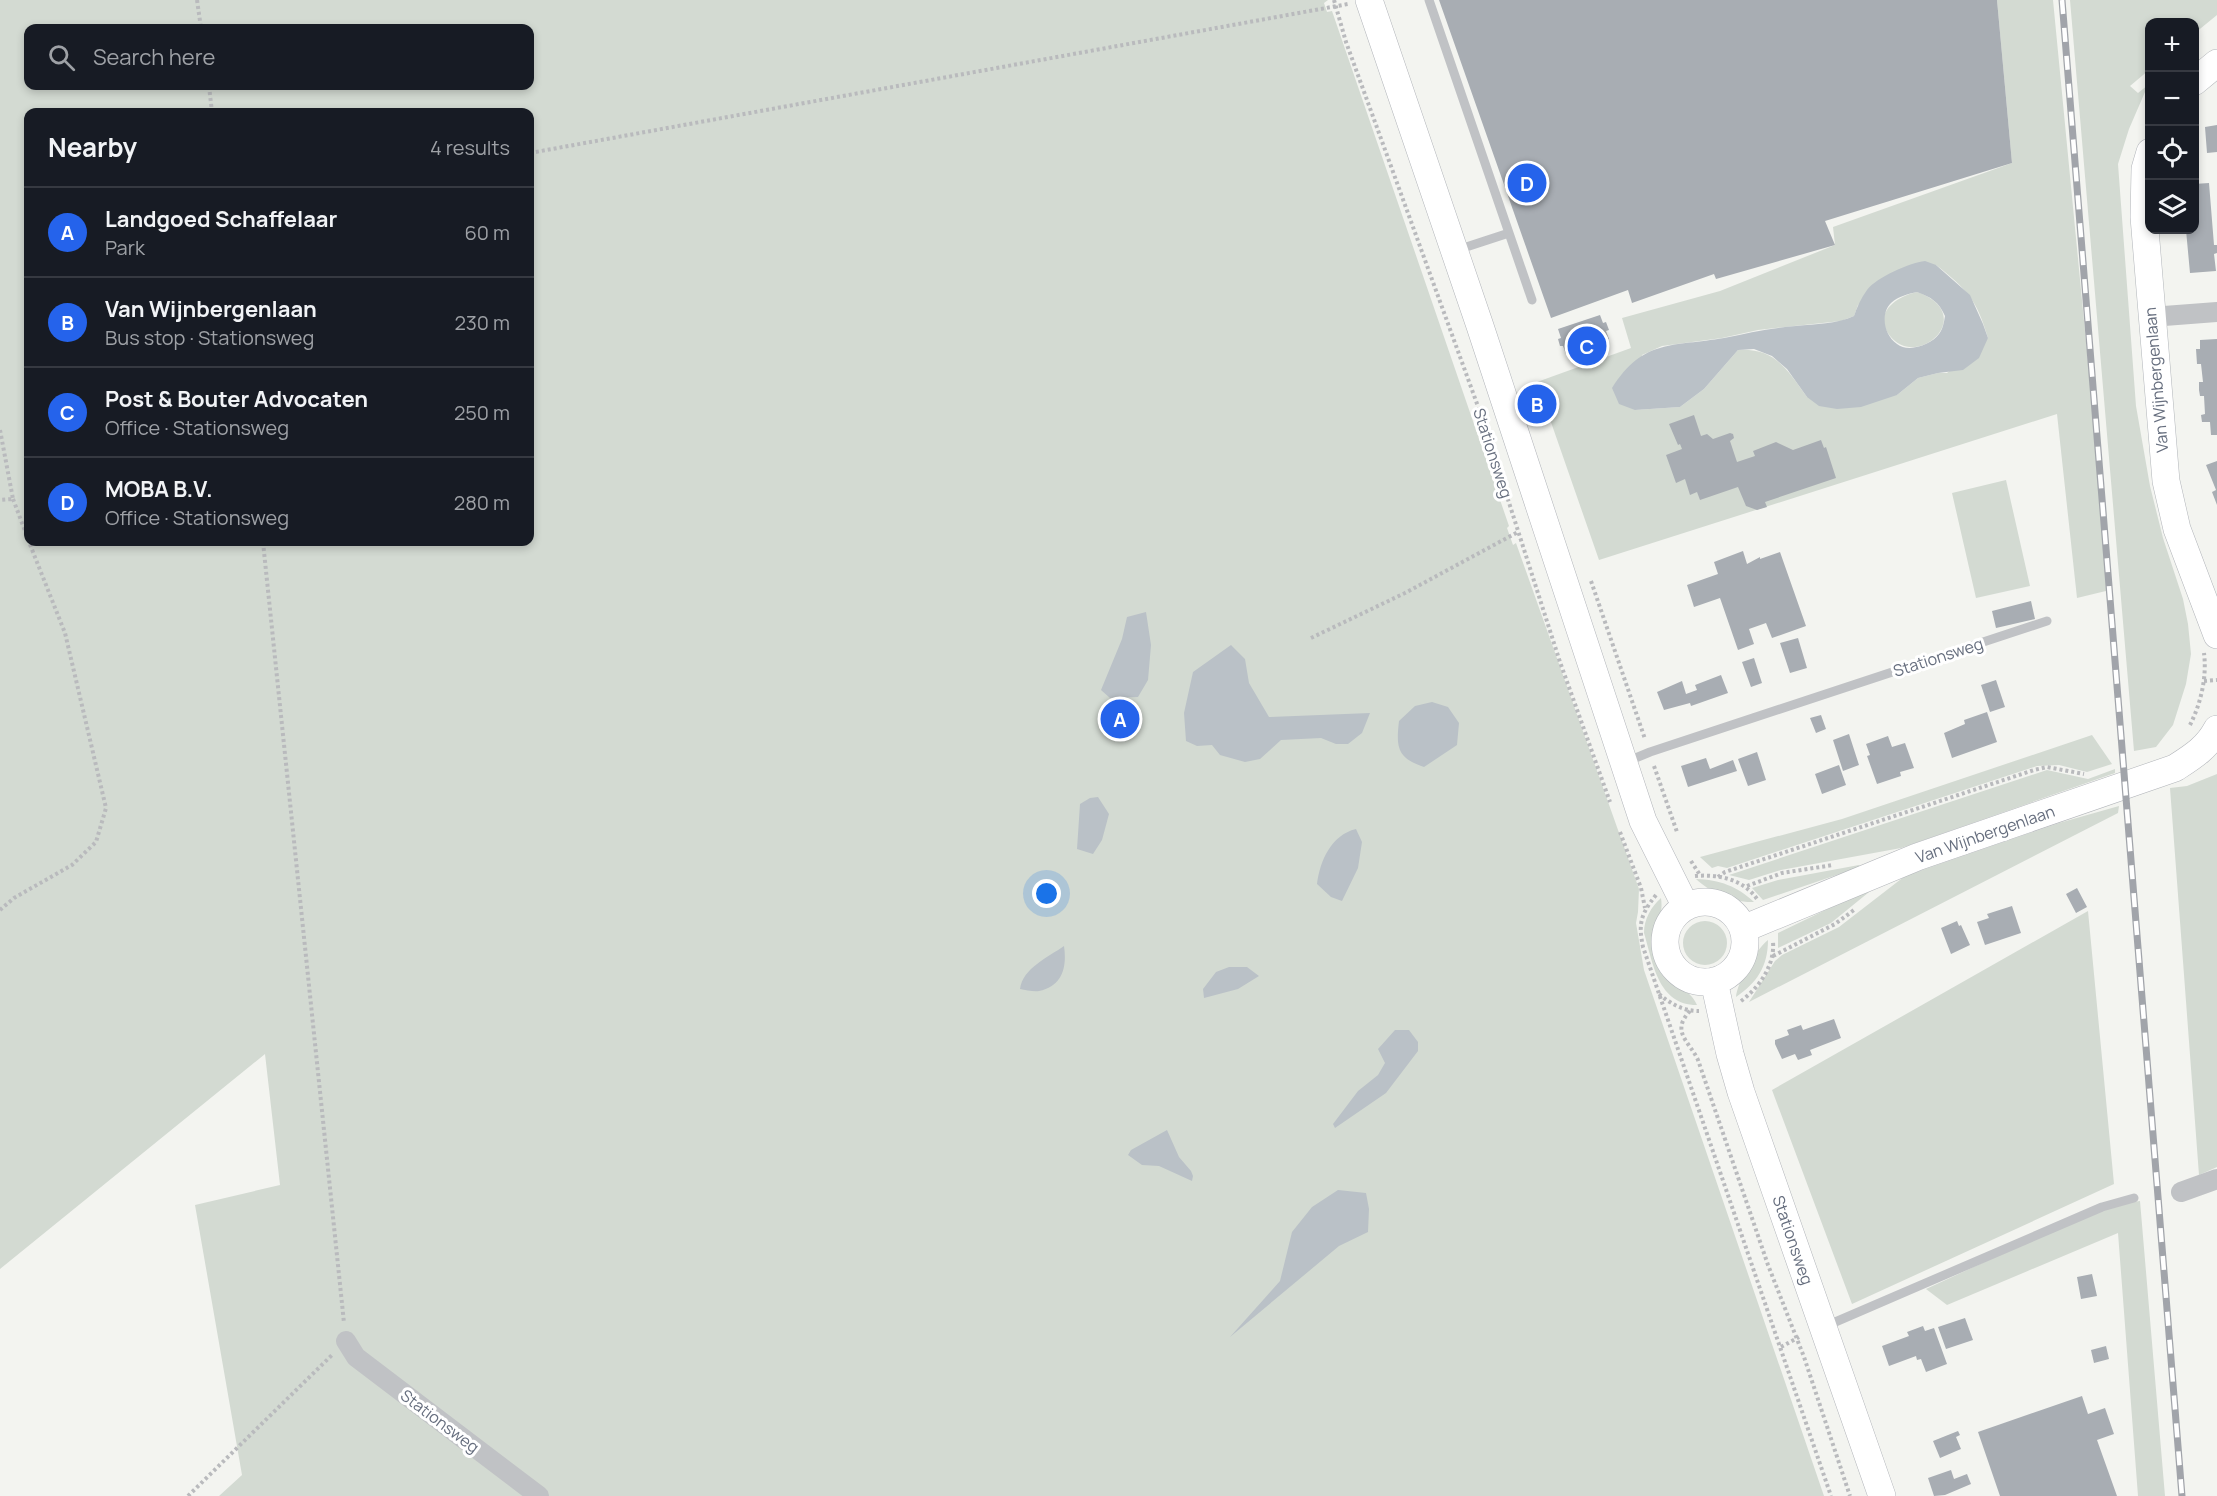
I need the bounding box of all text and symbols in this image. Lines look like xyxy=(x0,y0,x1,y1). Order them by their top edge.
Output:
map controls xyxy=(2145,18,2199,234)
button: + xyxy=(2145,18,2199,72)
search box xyxy=(24,24,534,90)
icon: search xyxy=(45,41,78,74)
text: Search here xyxy=(93,42,215,72)
button: − xyxy=(2145,72,2199,126)
button: locate xyxy=(2145,126,2199,180)
text: Nearby xyxy=(48,129,137,165)
text: 4 results xyxy=(430,134,510,161)
pin: D xyxy=(1508,160,1546,206)
button: layers xyxy=(2145,180,2199,234)
text: Landgoed Schaffelaar xyxy=(105,204,337,234)
text: A xyxy=(61,219,74,246)
text: 60 m xyxy=(464,219,510,246)
text: Park xyxy=(105,234,145,261)
text: Van Wijnbergenlaan xyxy=(105,294,317,324)
street label: Van Wijnbergenlaan xyxy=(2139,306,2173,454)
text: B xyxy=(61,309,74,336)
text: 230 m xyxy=(454,309,510,336)
text: Bus stop · Stationsweg xyxy=(105,324,314,351)
pin: C xyxy=(1568,324,1606,368)
pin: B xyxy=(1518,382,1556,426)
text: Post & Bouter Advocaten xyxy=(105,384,368,414)
text: C xyxy=(60,399,75,426)
text: 250 m xyxy=(454,399,510,426)
street label: Stationsweg xyxy=(1468,405,1518,501)
text: Office · Stationsweg xyxy=(105,414,289,441)
text: MOBA B.V. xyxy=(105,474,213,504)
text: D xyxy=(60,489,75,516)
text: 280 m xyxy=(454,489,510,516)
text: Office · Stationsweg xyxy=(105,504,289,531)
street label: Stationsweg xyxy=(1890,632,1986,682)
pin: A xyxy=(1100,696,1140,742)
street label: Van Wijnbergenlaan xyxy=(1912,800,2058,868)
your location xyxy=(1032,879,1061,908)
street label: Stationsweg xyxy=(1767,1192,1819,1288)
street label: Stationsweg xyxy=(396,1384,484,1458)

